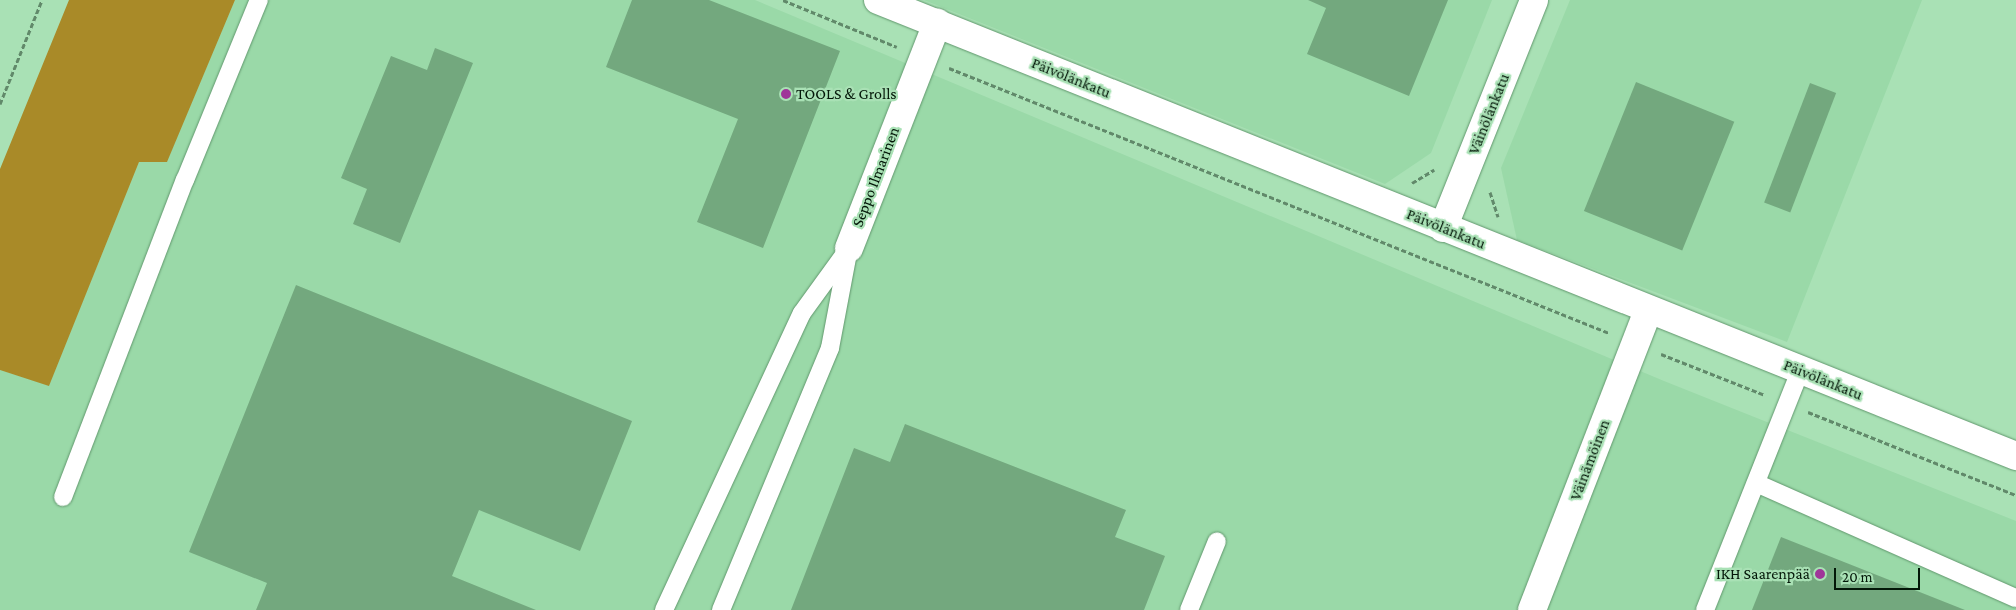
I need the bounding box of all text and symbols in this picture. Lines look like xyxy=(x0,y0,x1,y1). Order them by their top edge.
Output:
street label: Päivölänkatu xyxy=(1029,53,1113,103)
street label: Väinölänkatu xyxy=(1464,71,1514,157)
place label: TOOLS & Grolls xyxy=(796,84,897,104)
marker: TOOLS & Grolls xyxy=(780,88,792,100)
street label: Seppo Ilmarinen xyxy=(848,124,904,230)
street label: Päivölänkatu xyxy=(1404,204,1488,254)
street label: Päivölänkatu xyxy=(1781,355,1865,405)
street label: Väinämöinen xyxy=(1566,417,1614,503)
scale bar xyxy=(1836,558,1922,590)
place label: IKH Saarenpää xyxy=(1716,564,1810,584)
marker: IKH Saarenpää xyxy=(1814,568,1826,580)
text: 20 m xyxy=(1842,569,1873,585)

